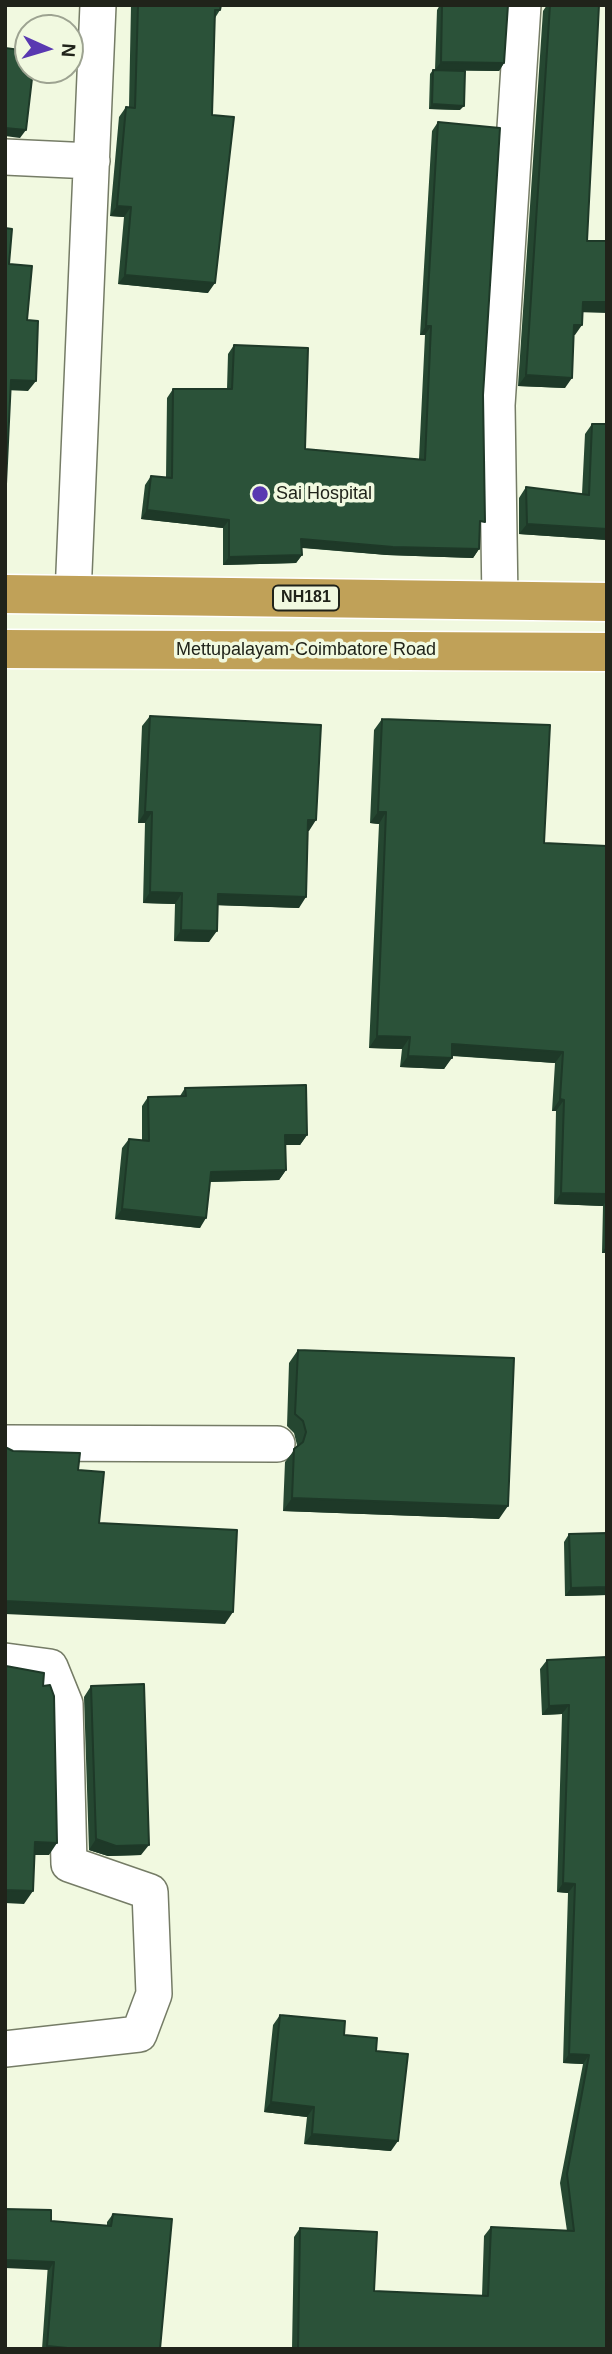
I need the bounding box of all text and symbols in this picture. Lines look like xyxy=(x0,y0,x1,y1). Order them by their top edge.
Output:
north arrow xyxy=(14,14,84,84)
text: N xyxy=(57,43,79,58)
place label: Sai Hospital xyxy=(276,483,372,505)
marker: Sai Hospital xyxy=(250,484,270,504)
road number: NH181 xyxy=(273,586,339,610)
street label: Mettupalayam-Coimbatore Road xyxy=(176,639,436,661)

